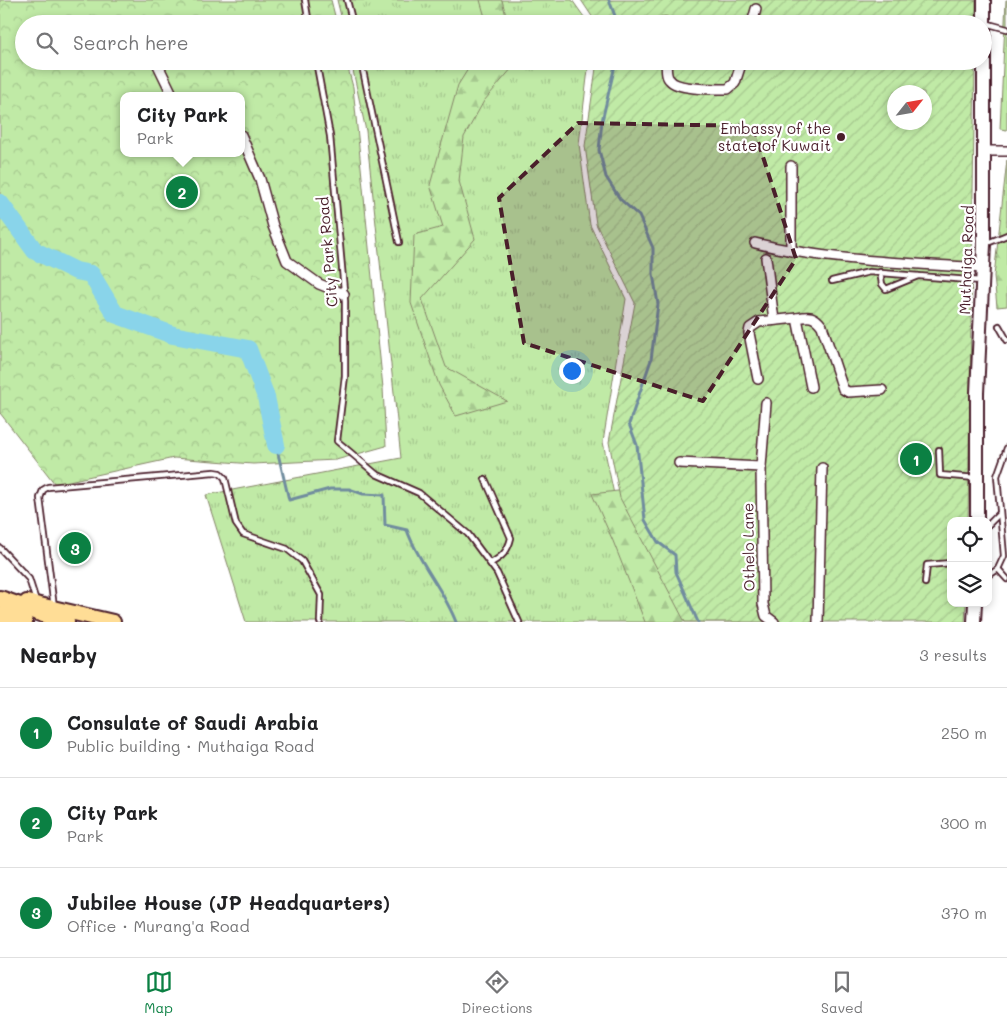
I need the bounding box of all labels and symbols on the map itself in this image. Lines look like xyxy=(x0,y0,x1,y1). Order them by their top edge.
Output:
north arrow xyxy=(887,85,932,130)
place label: Embassy of the state of Kuwait xyxy=(718,118,831,155)
marker: Embassy of the state of Kuwait xyxy=(835,131,847,143)
pin: 2 xyxy=(166,173,198,211)
street label: City Park Road xyxy=(312,196,342,308)
street label: Muthaiga Road xyxy=(954,205,978,315)
your location xyxy=(559,358,585,384)
pin: 1 xyxy=(900,440,932,478)
street label: Othelo Lane xyxy=(737,503,759,591)
pin: 3 xyxy=(59,529,91,567)

